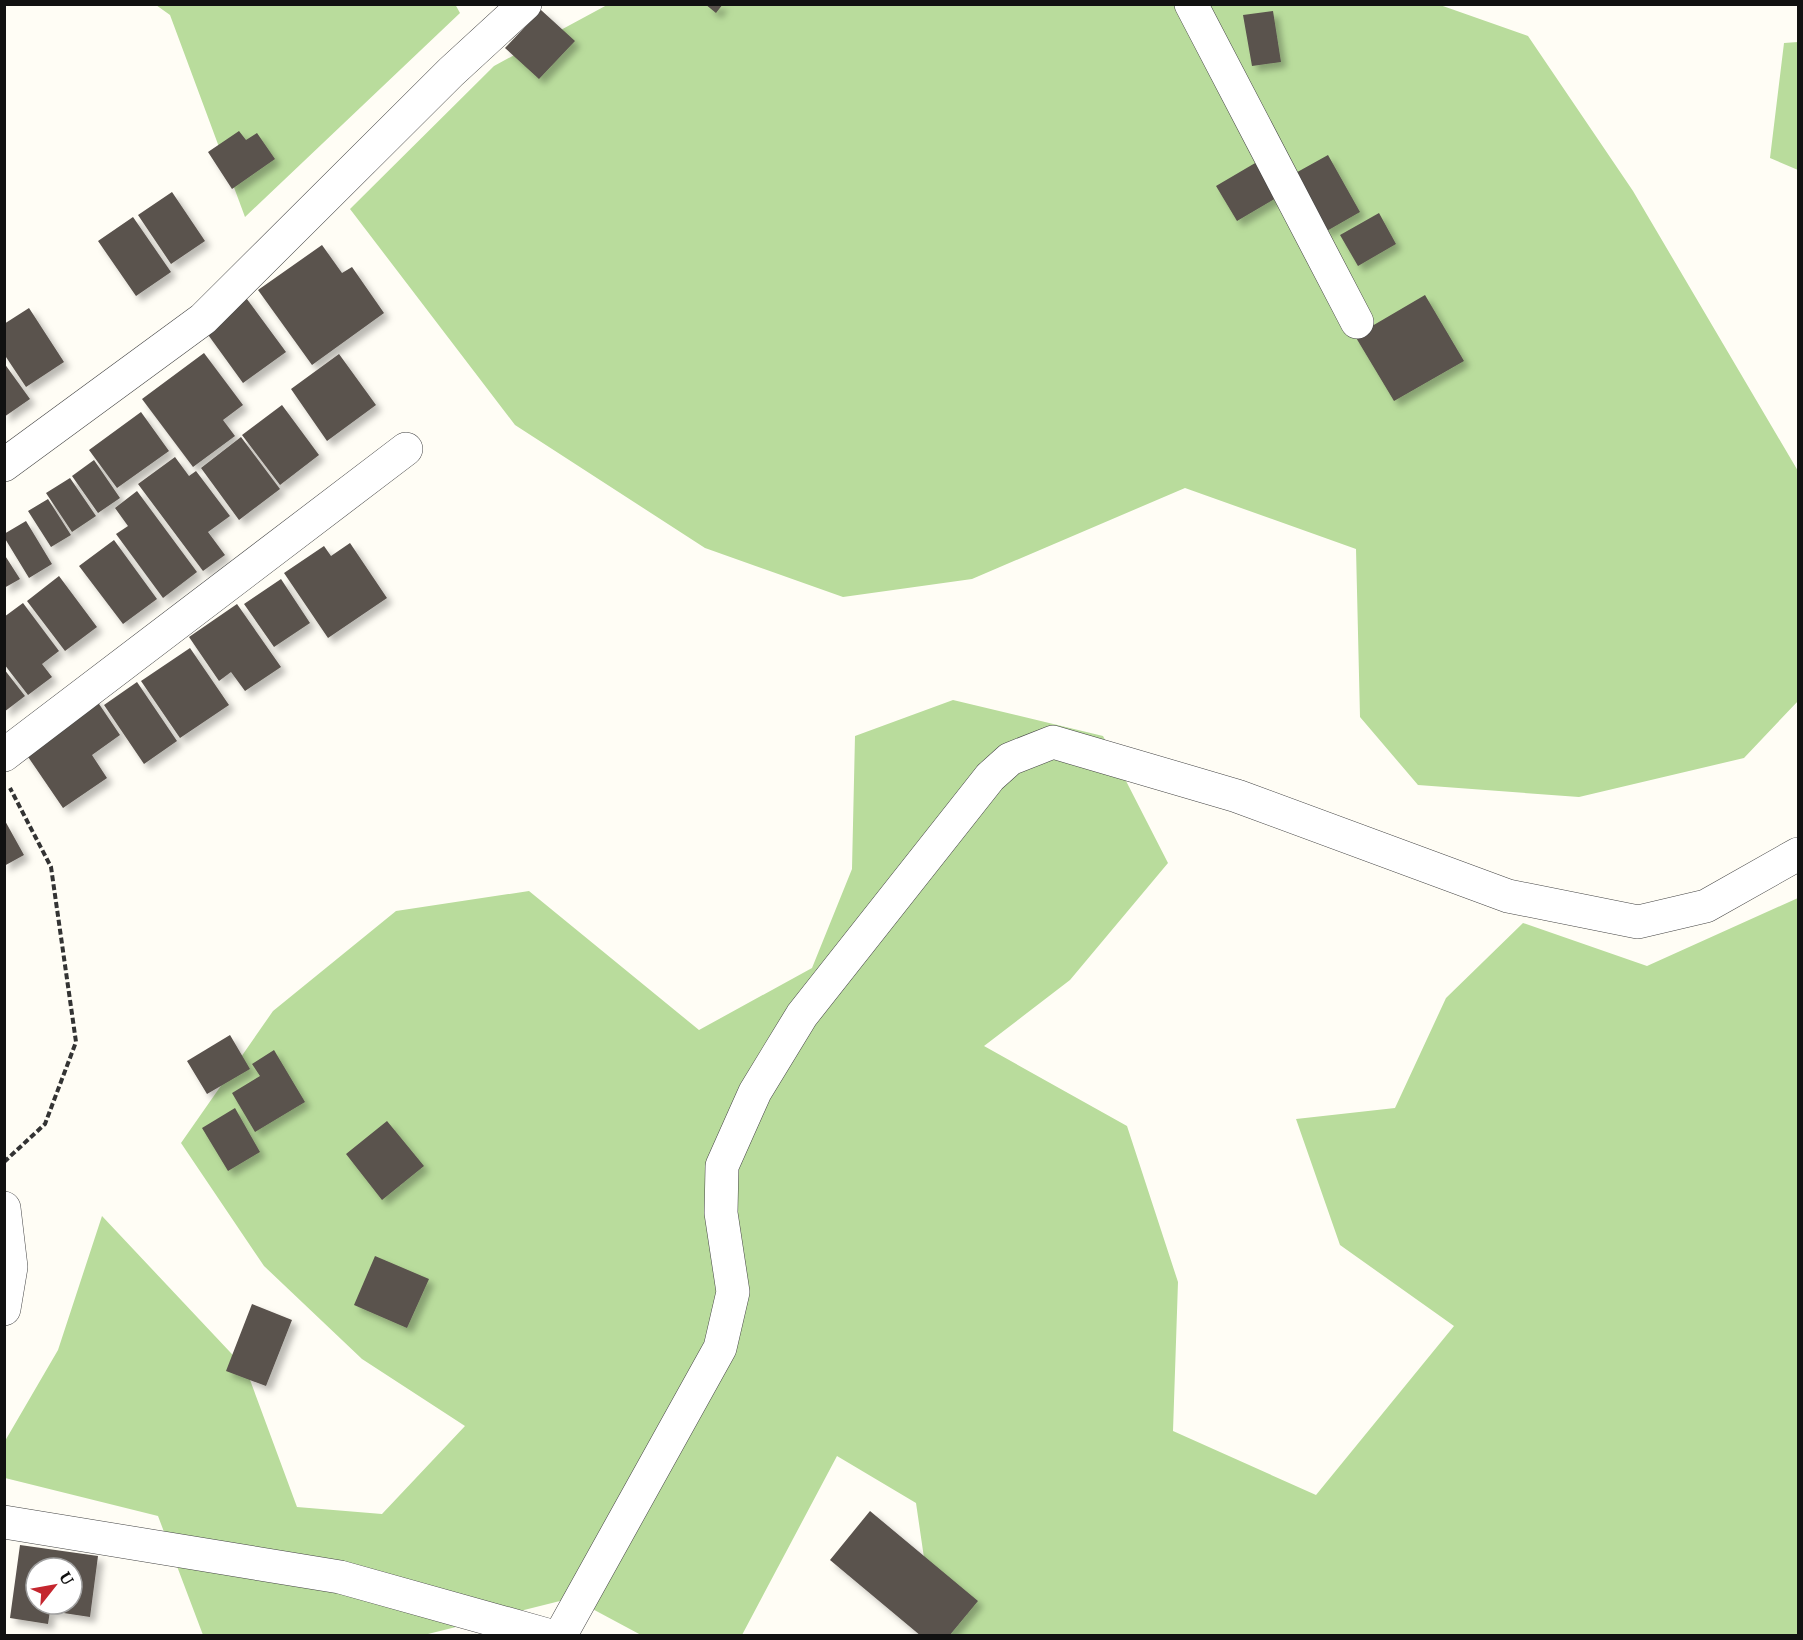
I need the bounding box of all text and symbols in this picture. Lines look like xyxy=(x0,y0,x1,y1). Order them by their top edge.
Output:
north arrow xyxy=(24,1556,84,1616)
text: U xyxy=(55,1568,79,1589)

